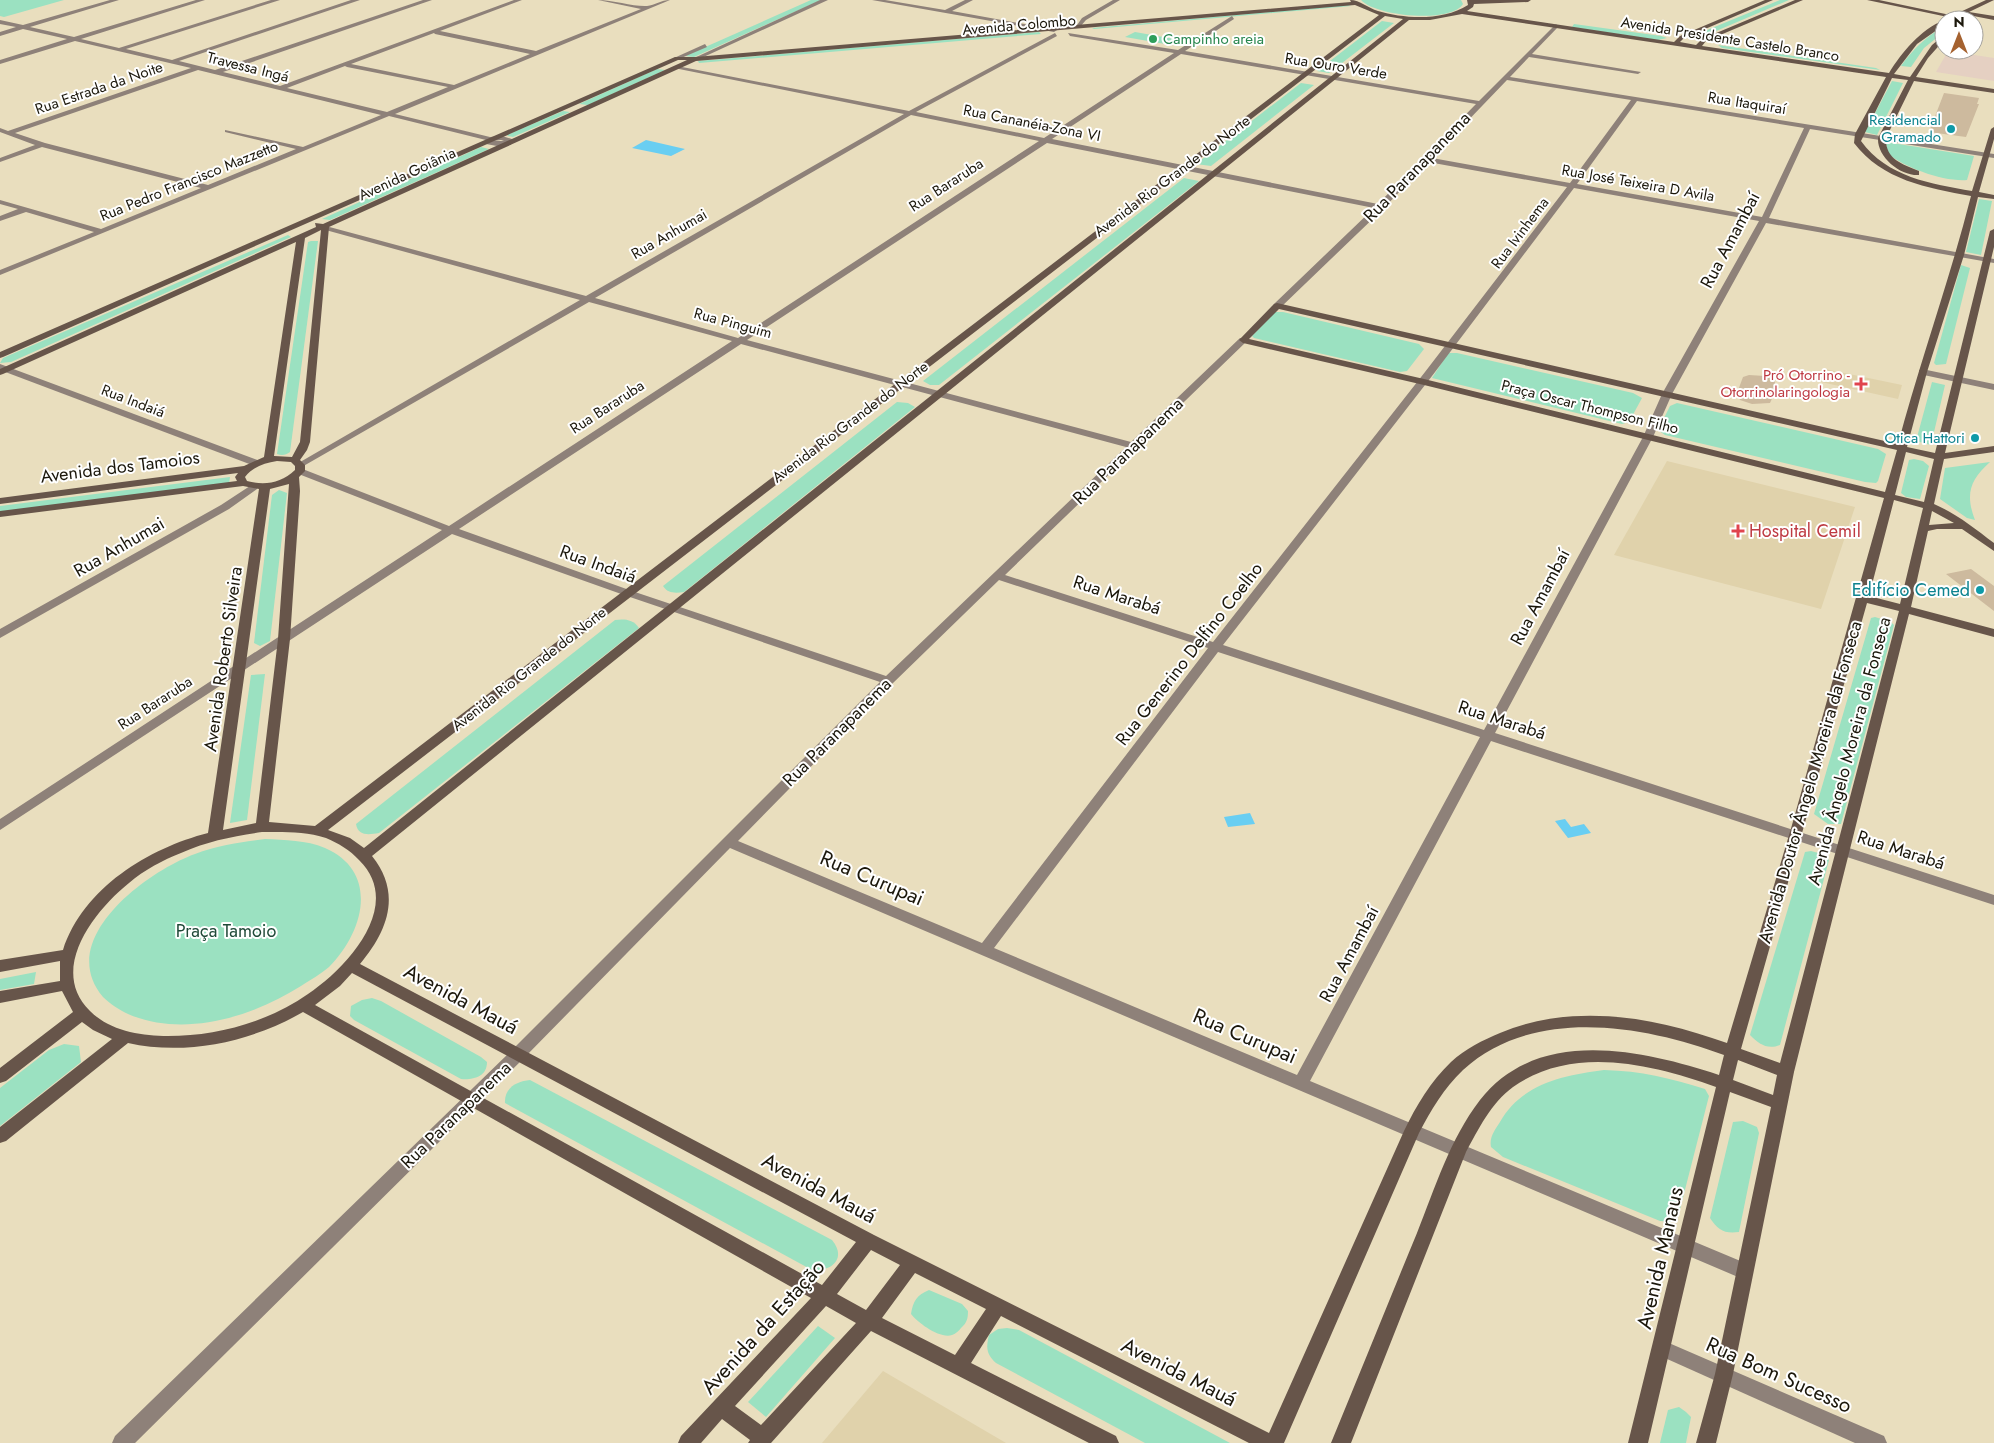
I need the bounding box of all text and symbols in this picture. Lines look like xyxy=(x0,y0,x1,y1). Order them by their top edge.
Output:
street label: Avenida Colombo xyxy=(961,9,1077,41)
north arrow xyxy=(1934,10,1984,60)
street label: Avenida Presidente Castelo Branco xyxy=(1619,11,1841,67)
text: N xyxy=(1953,12,1965,32)
place label: Campinho areia xyxy=(1163,28,1264,50)
marker: Campinho areia xyxy=(1147,33,1159,45)
street label: Travessa Ingá xyxy=(205,46,291,88)
street label: Rua Ouro Verde xyxy=(1283,47,1389,85)
street label: Rua Estrada da Noite xyxy=(32,56,166,120)
street label: Rua Itaquiraí xyxy=(1706,86,1789,120)
street label: Rua Cananéia-Zona VI xyxy=(961,99,1103,147)
street label: Rua Paranapanema xyxy=(1357,106,1477,228)
place label: Residencial Gramado xyxy=(1869,109,1941,148)
street label: Avenida Rio Grande do Norte xyxy=(1089,110,1255,242)
marker: Residencial Gramado xyxy=(1945,123,1957,135)
street label: Rua Pedro Francisco Mazzetto xyxy=(97,135,281,227)
street label: Avenida Goiânia xyxy=(355,142,459,206)
street label: Rua Bararuba xyxy=(904,153,988,217)
street label: Rua José Teixeira D Avila xyxy=(1560,159,1716,207)
street label: Rua Amambaí xyxy=(1694,186,1767,293)
street label: Rua Ivinhema xyxy=(1486,193,1554,273)
street label: Rua Anhumai xyxy=(627,203,711,265)
street label: Rua Pinguim xyxy=(692,302,774,344)
street label: Avenida Rio Grande do Norte xyxy=(767,356,933,488)
place label: Pró Otorrino - Otorrinolaringologia xyxy=(1720,364,1851,403)
street label: Praça Oscar Thompson Filho xyxy=(1499,374,1681,440)
street label: Rua Bararuba xyxy=(565,375,649,439)
marker: Pró Otorrino - Otorrinolaringologia xyxy=(1854,377,1868,391)
street label: Rua Indaiá xyxy=(98,379,168,423)
street label: Rua Paranapanema xyxy=(1067,391,1189,511)
place label: Otica Hattori xyxy=(1884,427,1965,449)
marker: Otica Hattori xyxy=(1969,432,1981,444)
street label: Avenida dos Tamoios xyxy=(39,444,201,490)
street label: Rua Anhumai xyxy=(69,510,169,584)
place label: Hospital Cemil xyxy=(1749,518,1861,544)
marker: Hospital Cemil xyxy=(1731,524,1745,538)
street label: Rua Indaiá xyxy=(556,538,640,590)
street label: Rua Amambaí xyxy=(1504,543,1577,650)
street label: Rua Generino Delfino Coelho xyxy=(1109,557,1269,751)
street label: Avenida Roberto Silveira xyxy=(197,565,249,753)
street label: Rua Marabá xyxy=(1070,569,1164,621)
place label: Edifício Cemed xyxy=(1852,577,1970,603)
marker: Edifício Cemed xyxy=(1974,584,1986,596)
street label: Avenida Rio Grande do Norte xyxy=(447,602,611,736)
street label: Avenida Ângelo Moreira da Fonseca xyxy=(1801,614,1897,888)
street label: Avenida Doutor Ângelo Moreira da Fonseca xyxy=(1751,618,1869,946)
street label: Rua Bararuba xyxy=(113,671,197,735)
street label: Rua Paranapanema xyxy=(777,672,897,792)
street label: Rua Marabá xyxy=(1455,694,1549,746)
street label: Rua Marabá xyxy=(1854,824,1948,876)
street label: Rua Curupai xyxy=(815,843,929,913)
street label: Rua Amambaí xyxy=(1313,900,1386,1007)
park label: Praça Tamoio xyxy=(176,918,276,944)
street label: Avenida Mauá xyxy=(398,956,524,1042)
street label: Rua Curupai xyxy=(1188,1001,1302,1071)
street label: Rua Paranapanema xyxy=(395,1055,517,1175)
street label: Avenida Mauá xyxy=(756,1145,882,1231)
street label: Avenida Manaus xyxy=(1629,1184,1691,1332)
street label: Avenida da Estação xyxy=(694,1253,832,1401)
street label: Rua Bom Sucesso xyxy=(1701,1329,1857,1421)
street label: Avenida Mauá xyxy=(1116,1330,1242,1414)

